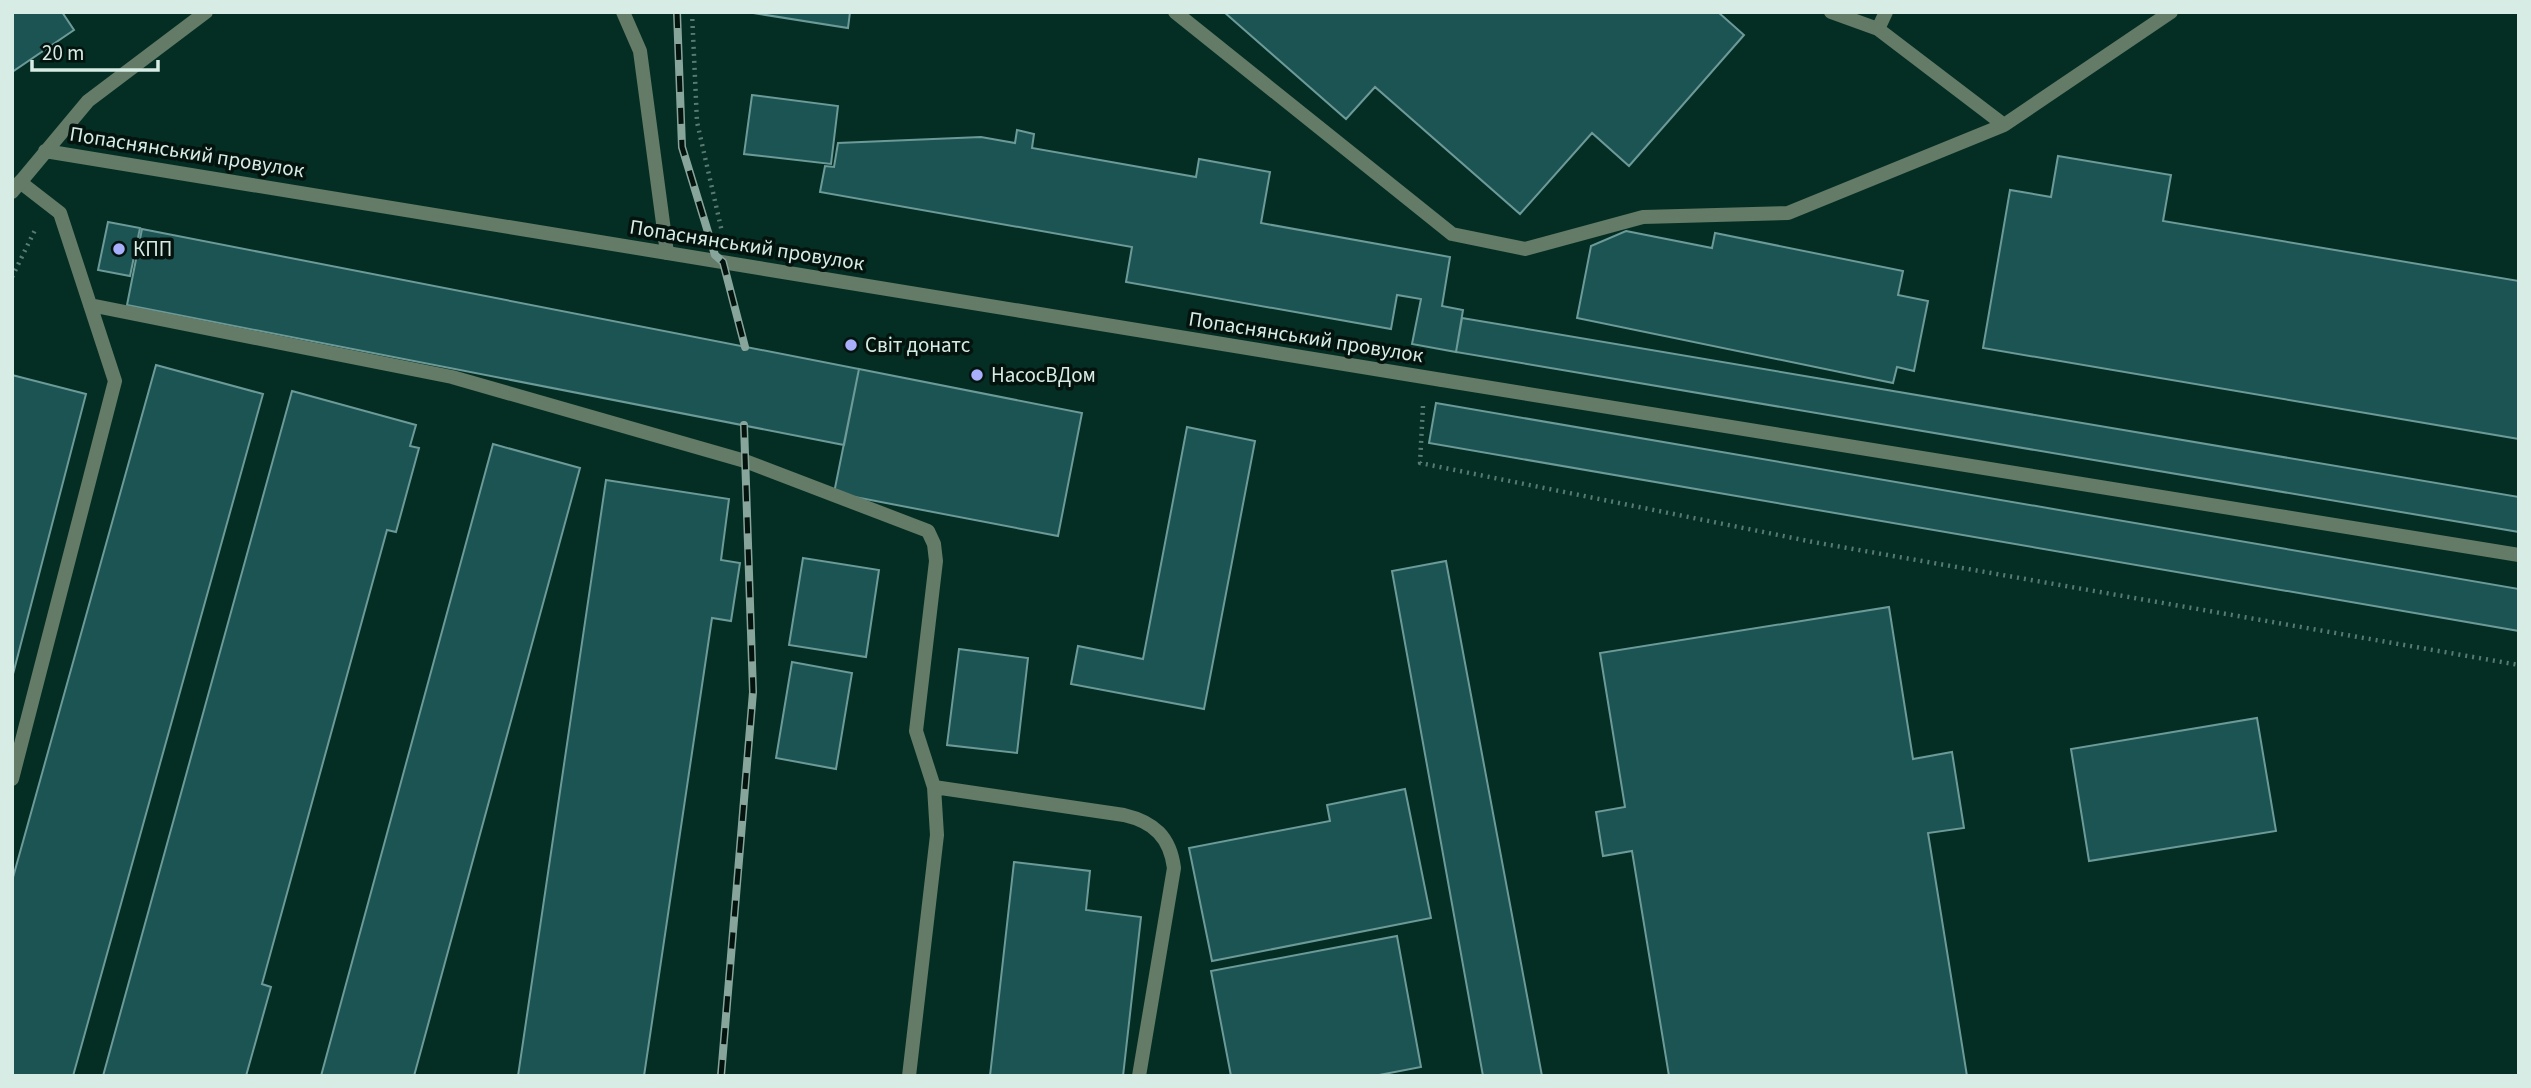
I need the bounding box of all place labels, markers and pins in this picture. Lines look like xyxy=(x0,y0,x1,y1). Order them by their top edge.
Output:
place label: КПП xyxy=(133,234,172,264)
marker: КПП xyxy=(111,241,127,257)
place label: Світ донатс xyxy=(865,330,971,360)
marker: Світ донатс xyxy=(843,337,859,353)
place label: НасосВДом xyxy=(991,360,1096,390)
marker: НасосВДом xyxy=(969,367,985,383)

